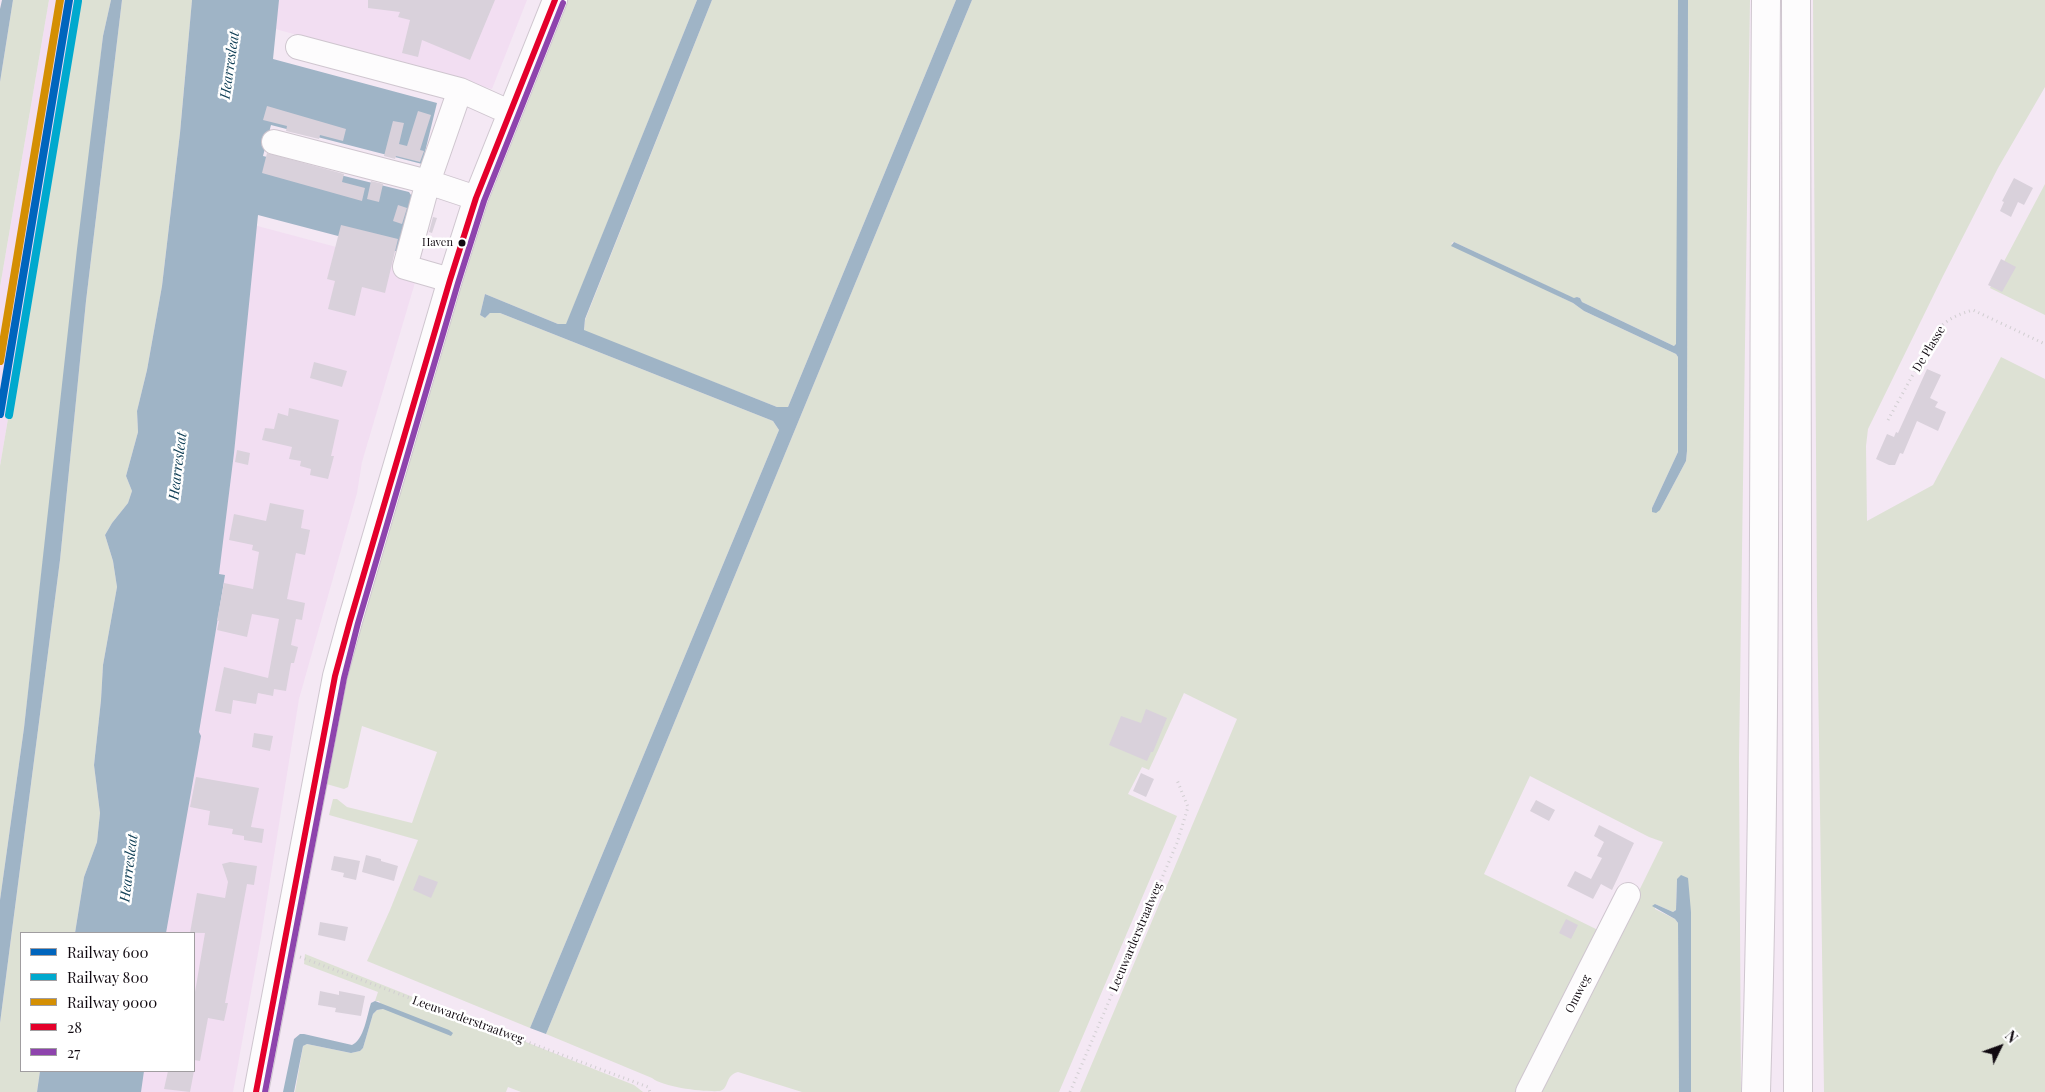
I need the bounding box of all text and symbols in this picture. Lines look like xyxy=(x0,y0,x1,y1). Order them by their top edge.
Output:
water label: Hearresleat xyxy=(217,30,243,100)
place label: Haven xyxy=(422,236,453,250)
marker: Haven xyxy=(457,238,467,248)
street label: De Plasse xyxy=(1910,323,1948,375)
water label: Hearresleat xyxy=(165,431,191,501)
water label: Hearresleat xyxy=(116,833,142,903)
street label: Leeuwarderstraatweg xyxy=(1106,880,1166,994)
legend xyxy=(20,932,195,1072)
text: Railway 600 xyxy=(67,942,148,962)
text: Railway 800 xyxy=(67,967,148,987)
street label: Omweg xyxy=(1562,972,1594,1016)
text: Railway 9000 xyxy=(67,992,157,1012)
street label: Leeuwarderstraatweg xyxy=(410,993,526,1047)
text: 28 xyxy=(67,1017,82,1037)
north arrow xyxy=(1975,1022,2025,1072)
text: N xyxy=(2001,1027,2022,1047)
text: 27 xyxy=(67,1042,80,1062)

